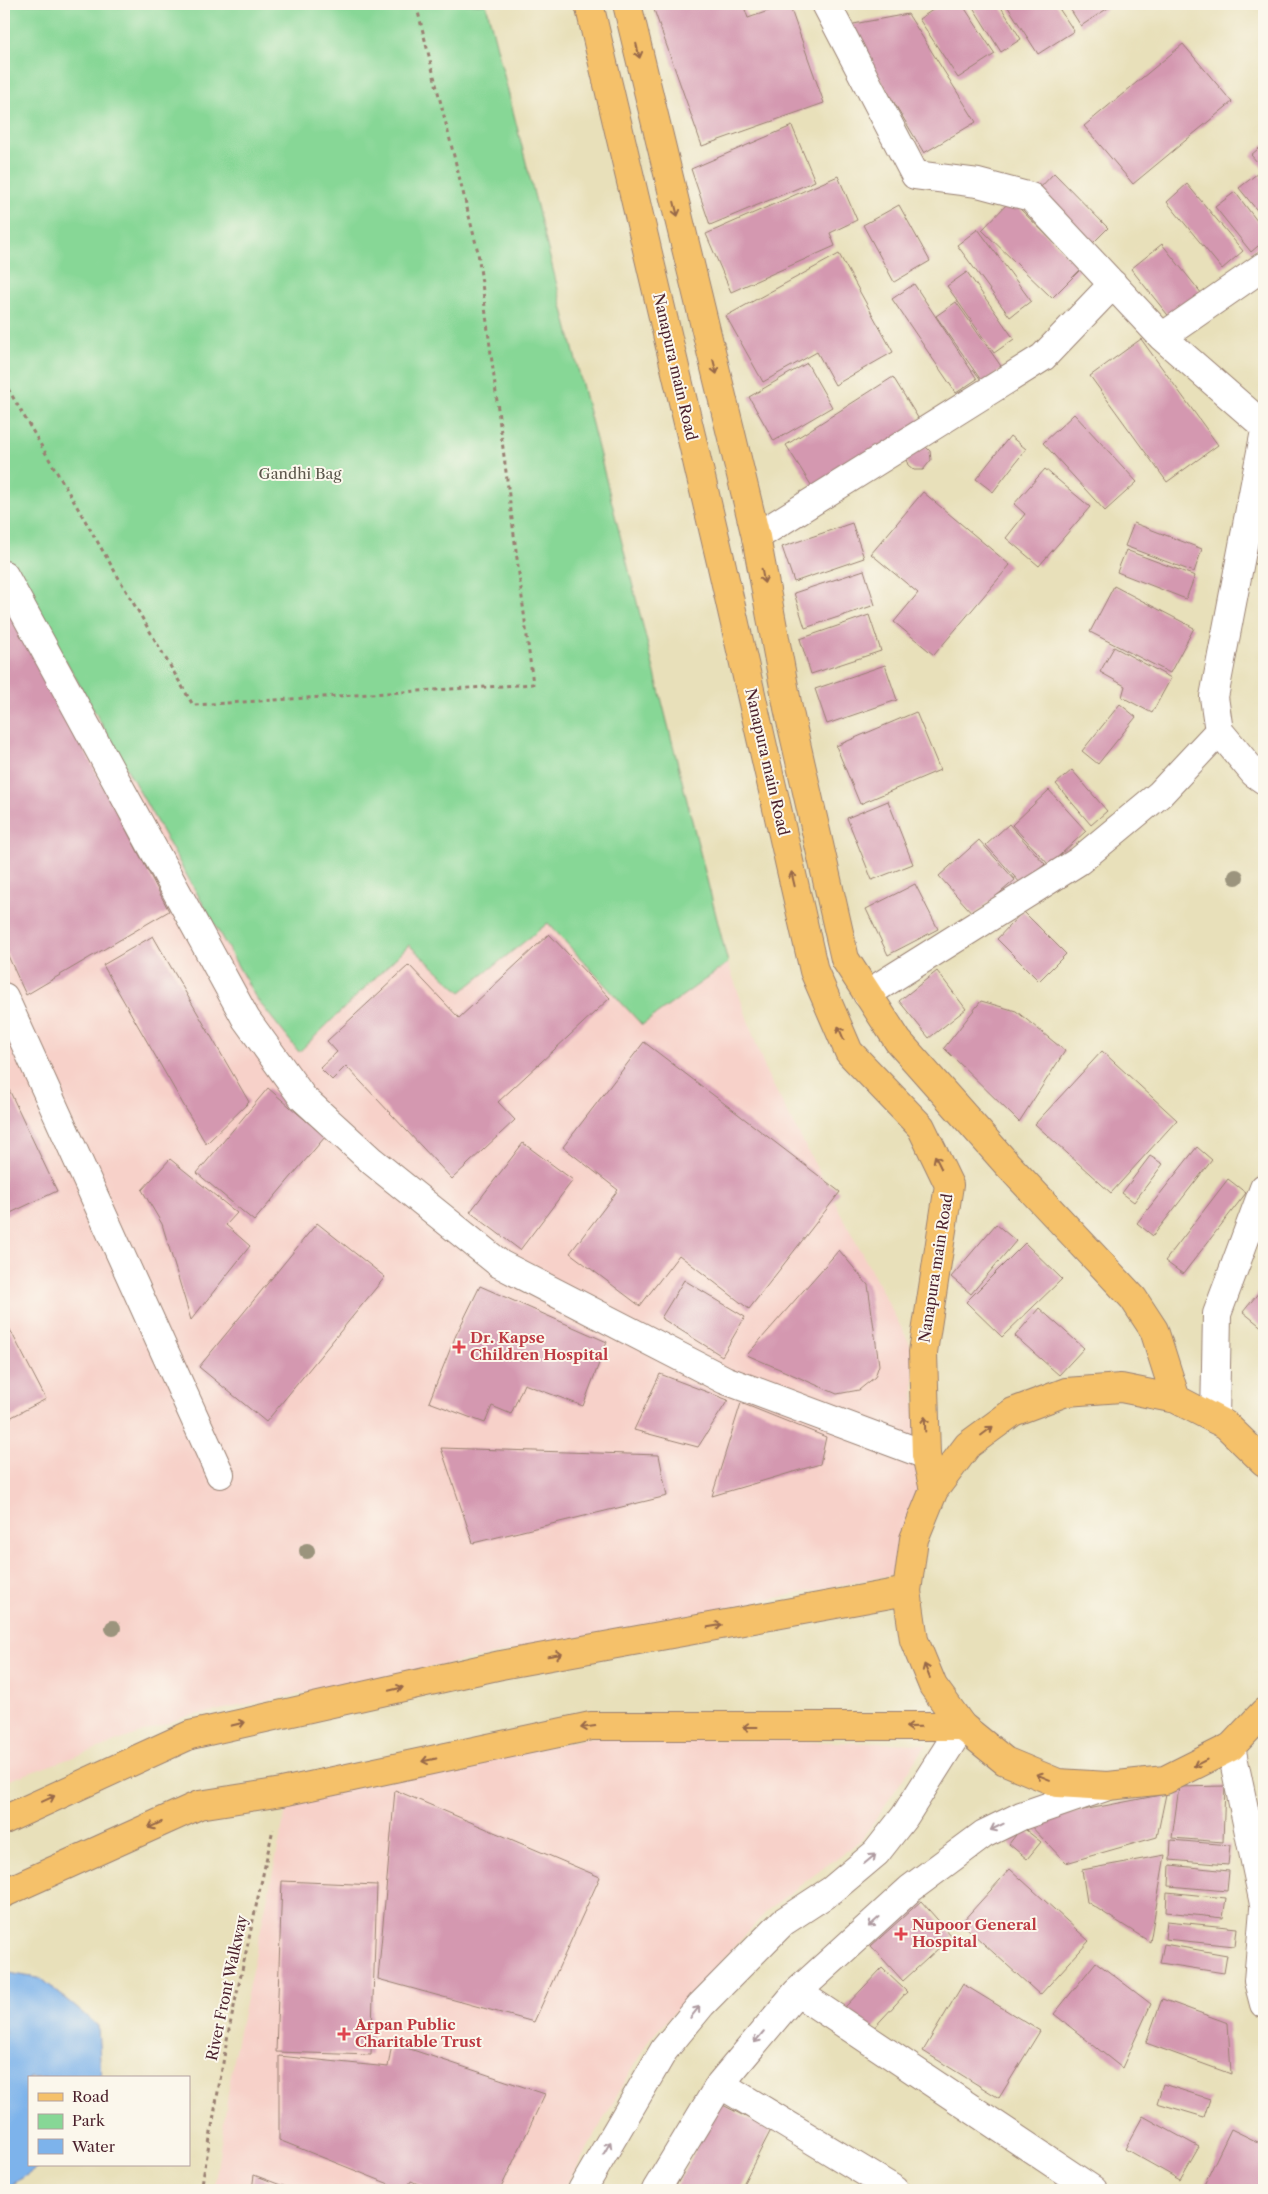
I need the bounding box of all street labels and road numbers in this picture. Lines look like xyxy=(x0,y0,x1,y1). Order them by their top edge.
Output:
street label: Nanapura main Road xyxy=(649,291,702,442)
street label: Nanapura main Road xyxy=(741,686,794,837)
street label: Nanapura main Road xyxy=(914,1192,957,1344)
street label: River Front Walkway xyxy=(202,1913,251,2062)

